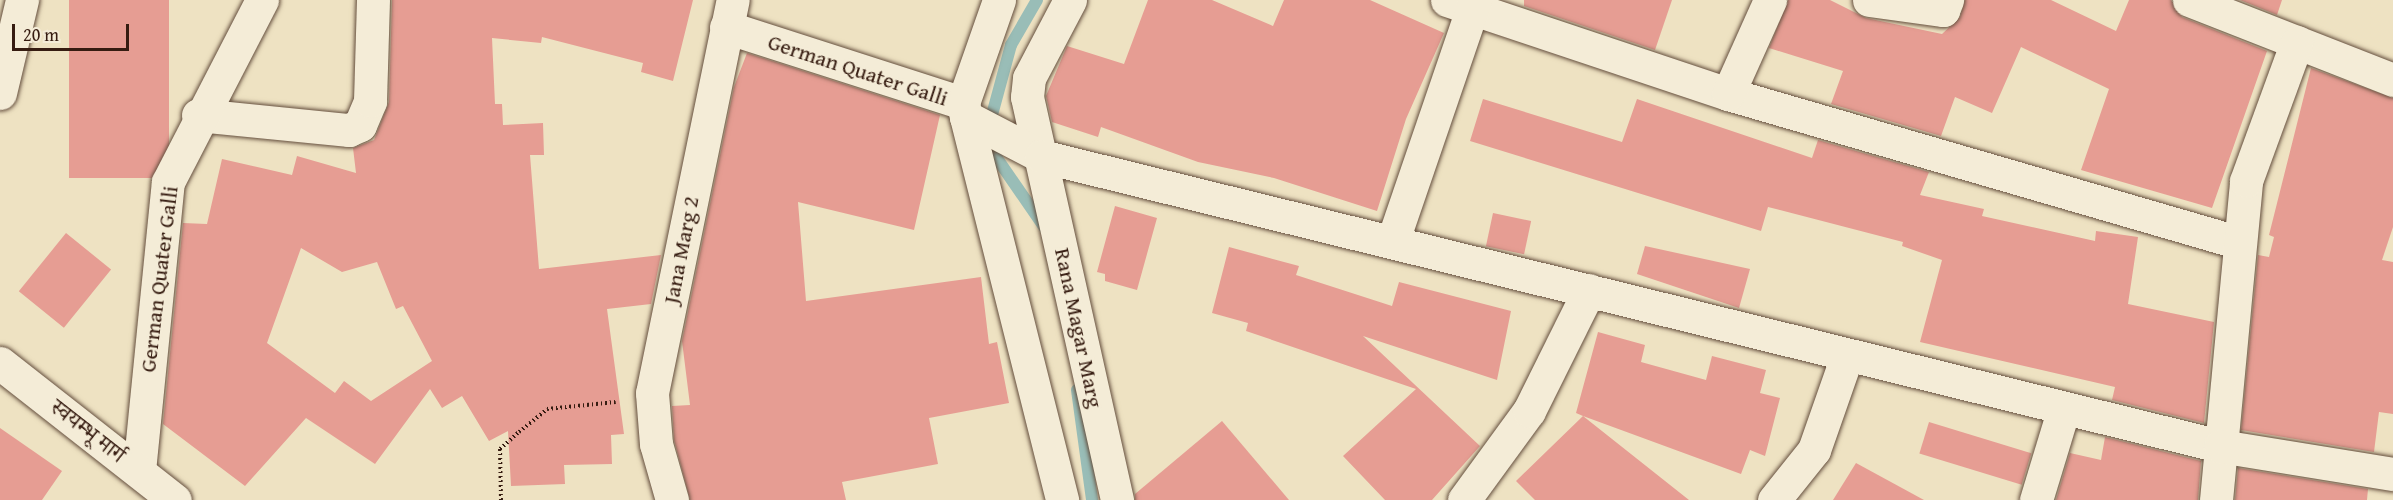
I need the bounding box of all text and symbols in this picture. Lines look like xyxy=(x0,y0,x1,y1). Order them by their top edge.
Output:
scale bar xyxy=(15,12,132,50)
text: 20 m xyxy=(23,21,59,48)
street label: German Quater Galli xyxy=(765,28,951,112)
street label: German Quater Galli xyxy=(134,184,184,374)
street label: Jana Marg 2 xyxy=(658,194,704,306)
street label: Rana Magar Marg xyxy=(1049,246,1109,410)
street label: स्वयम्भू मार्ग xyxy=(45,394,131,468)

